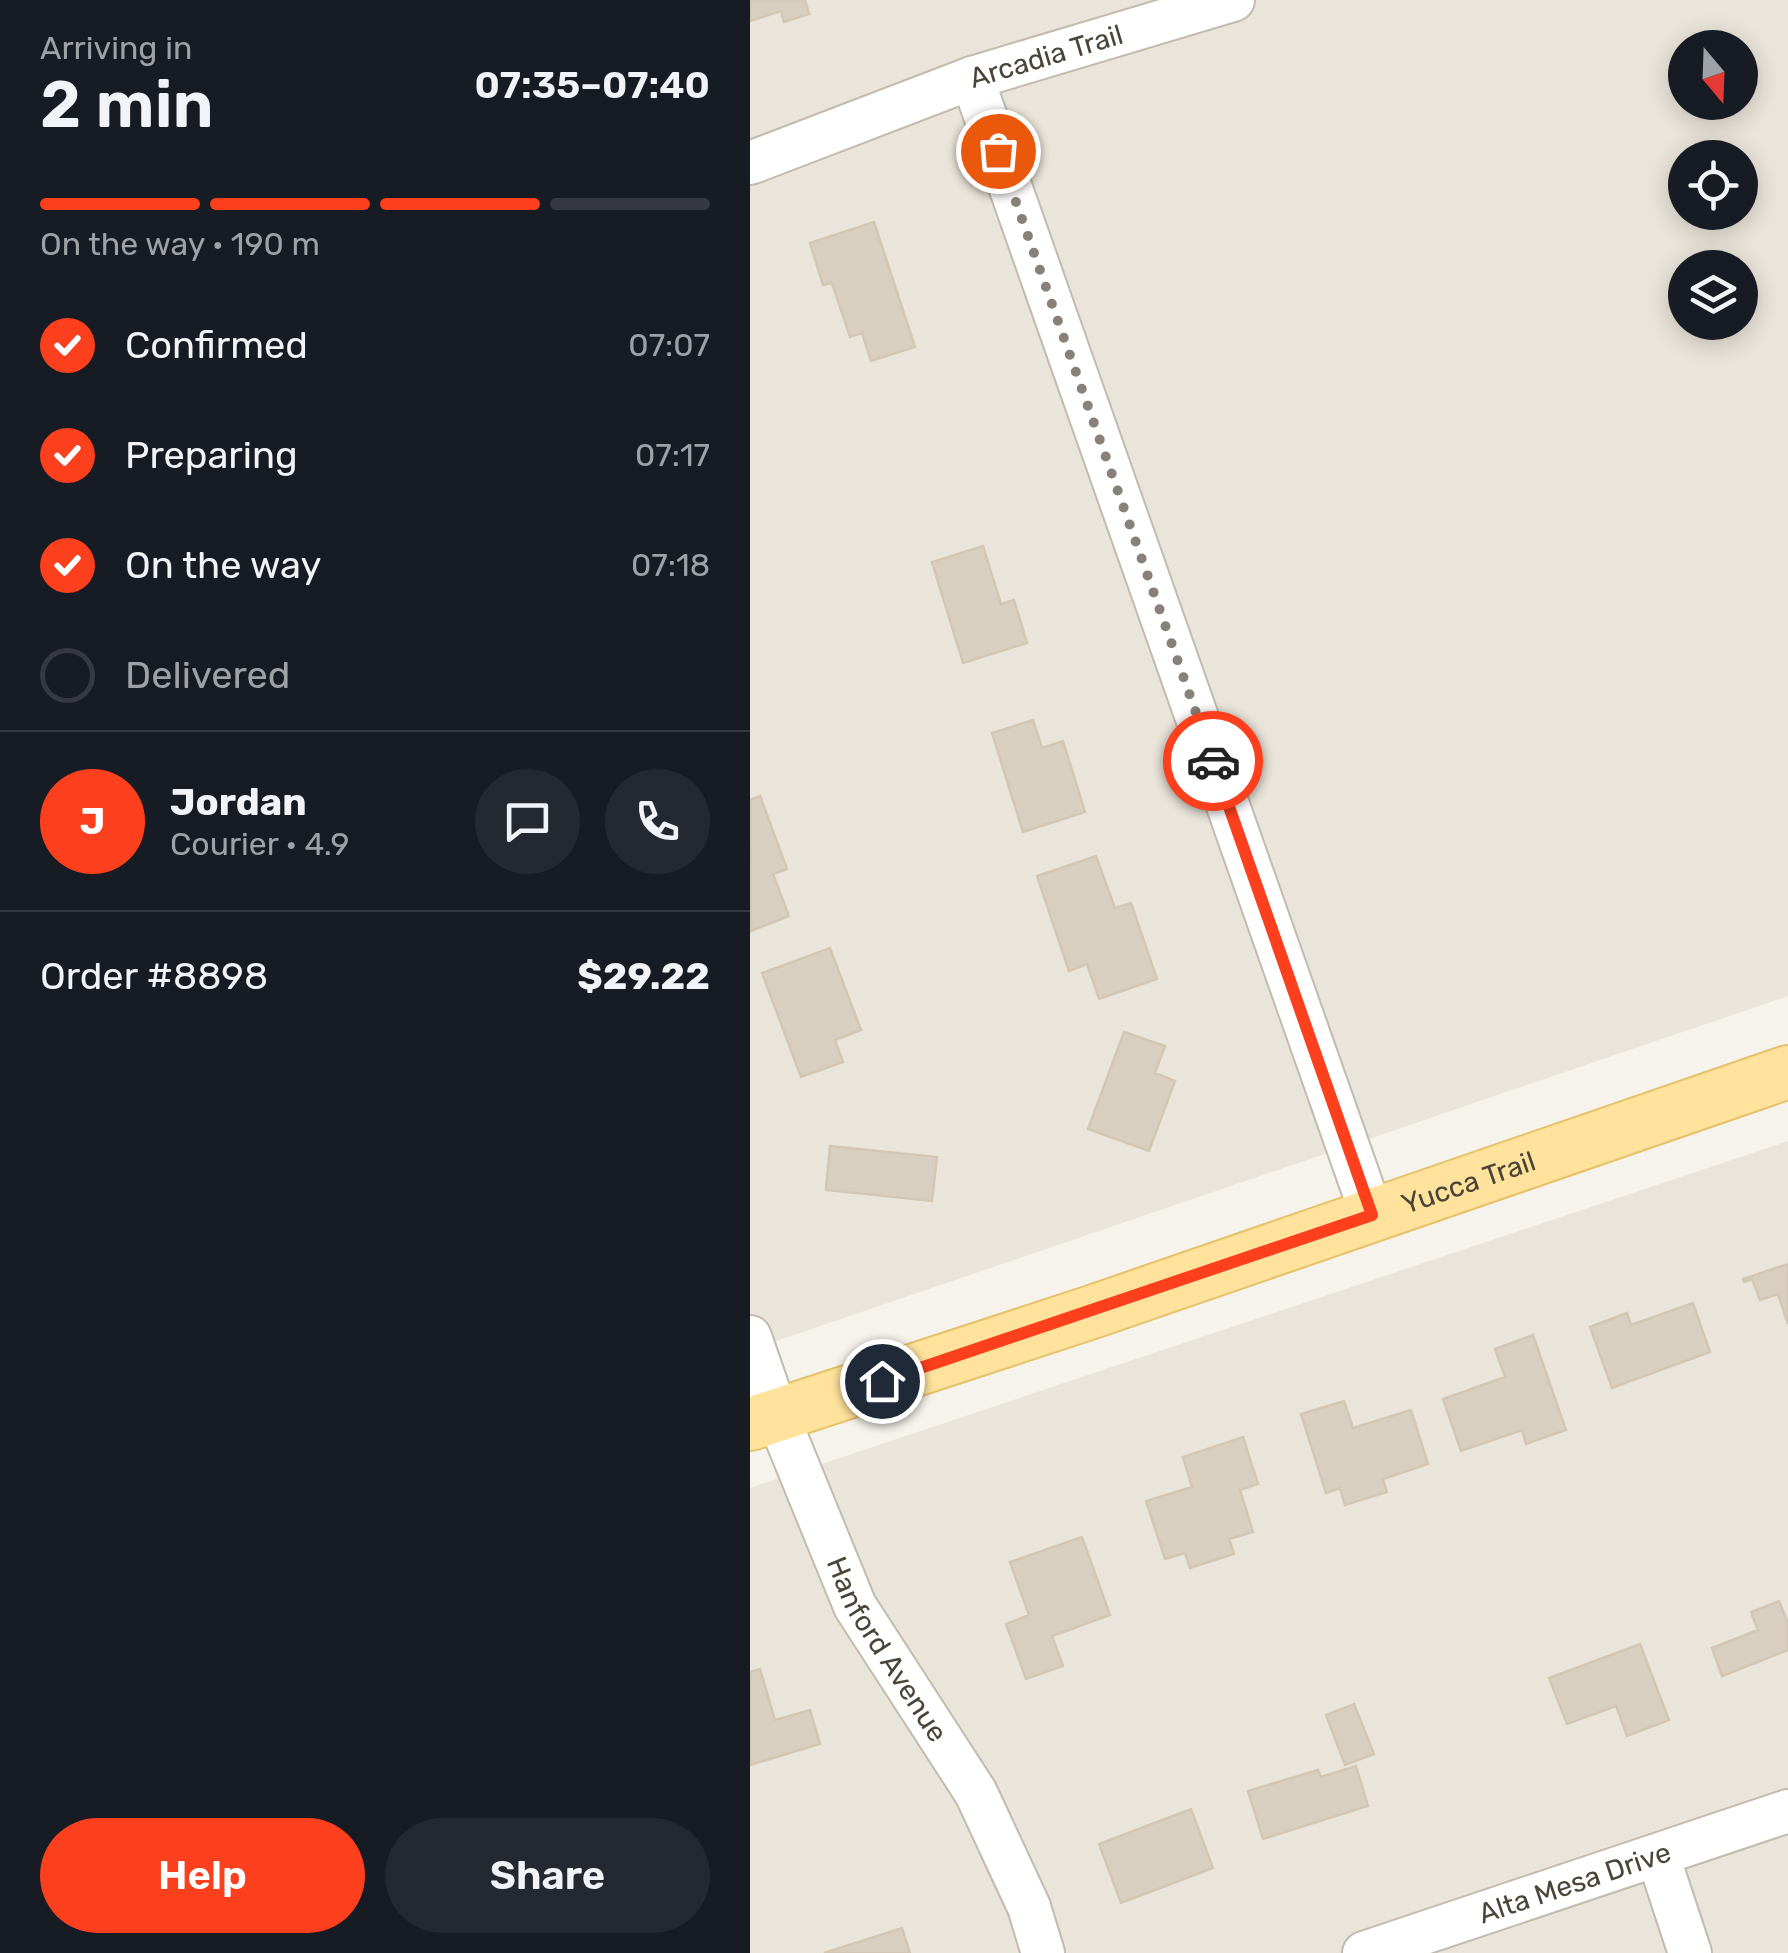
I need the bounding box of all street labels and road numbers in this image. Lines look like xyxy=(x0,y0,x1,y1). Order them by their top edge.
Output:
street label: Arcadia Trail xyxy=(965,17,1127,94)
street label: Yucca Trail xyxy=(1397,1144,1540,1220)
street label: Hanford Avenue xyxy=(820,1552,955,1748)
street label: Alta Mesa Drive xyxy=(1474,1835,1675,1930)

